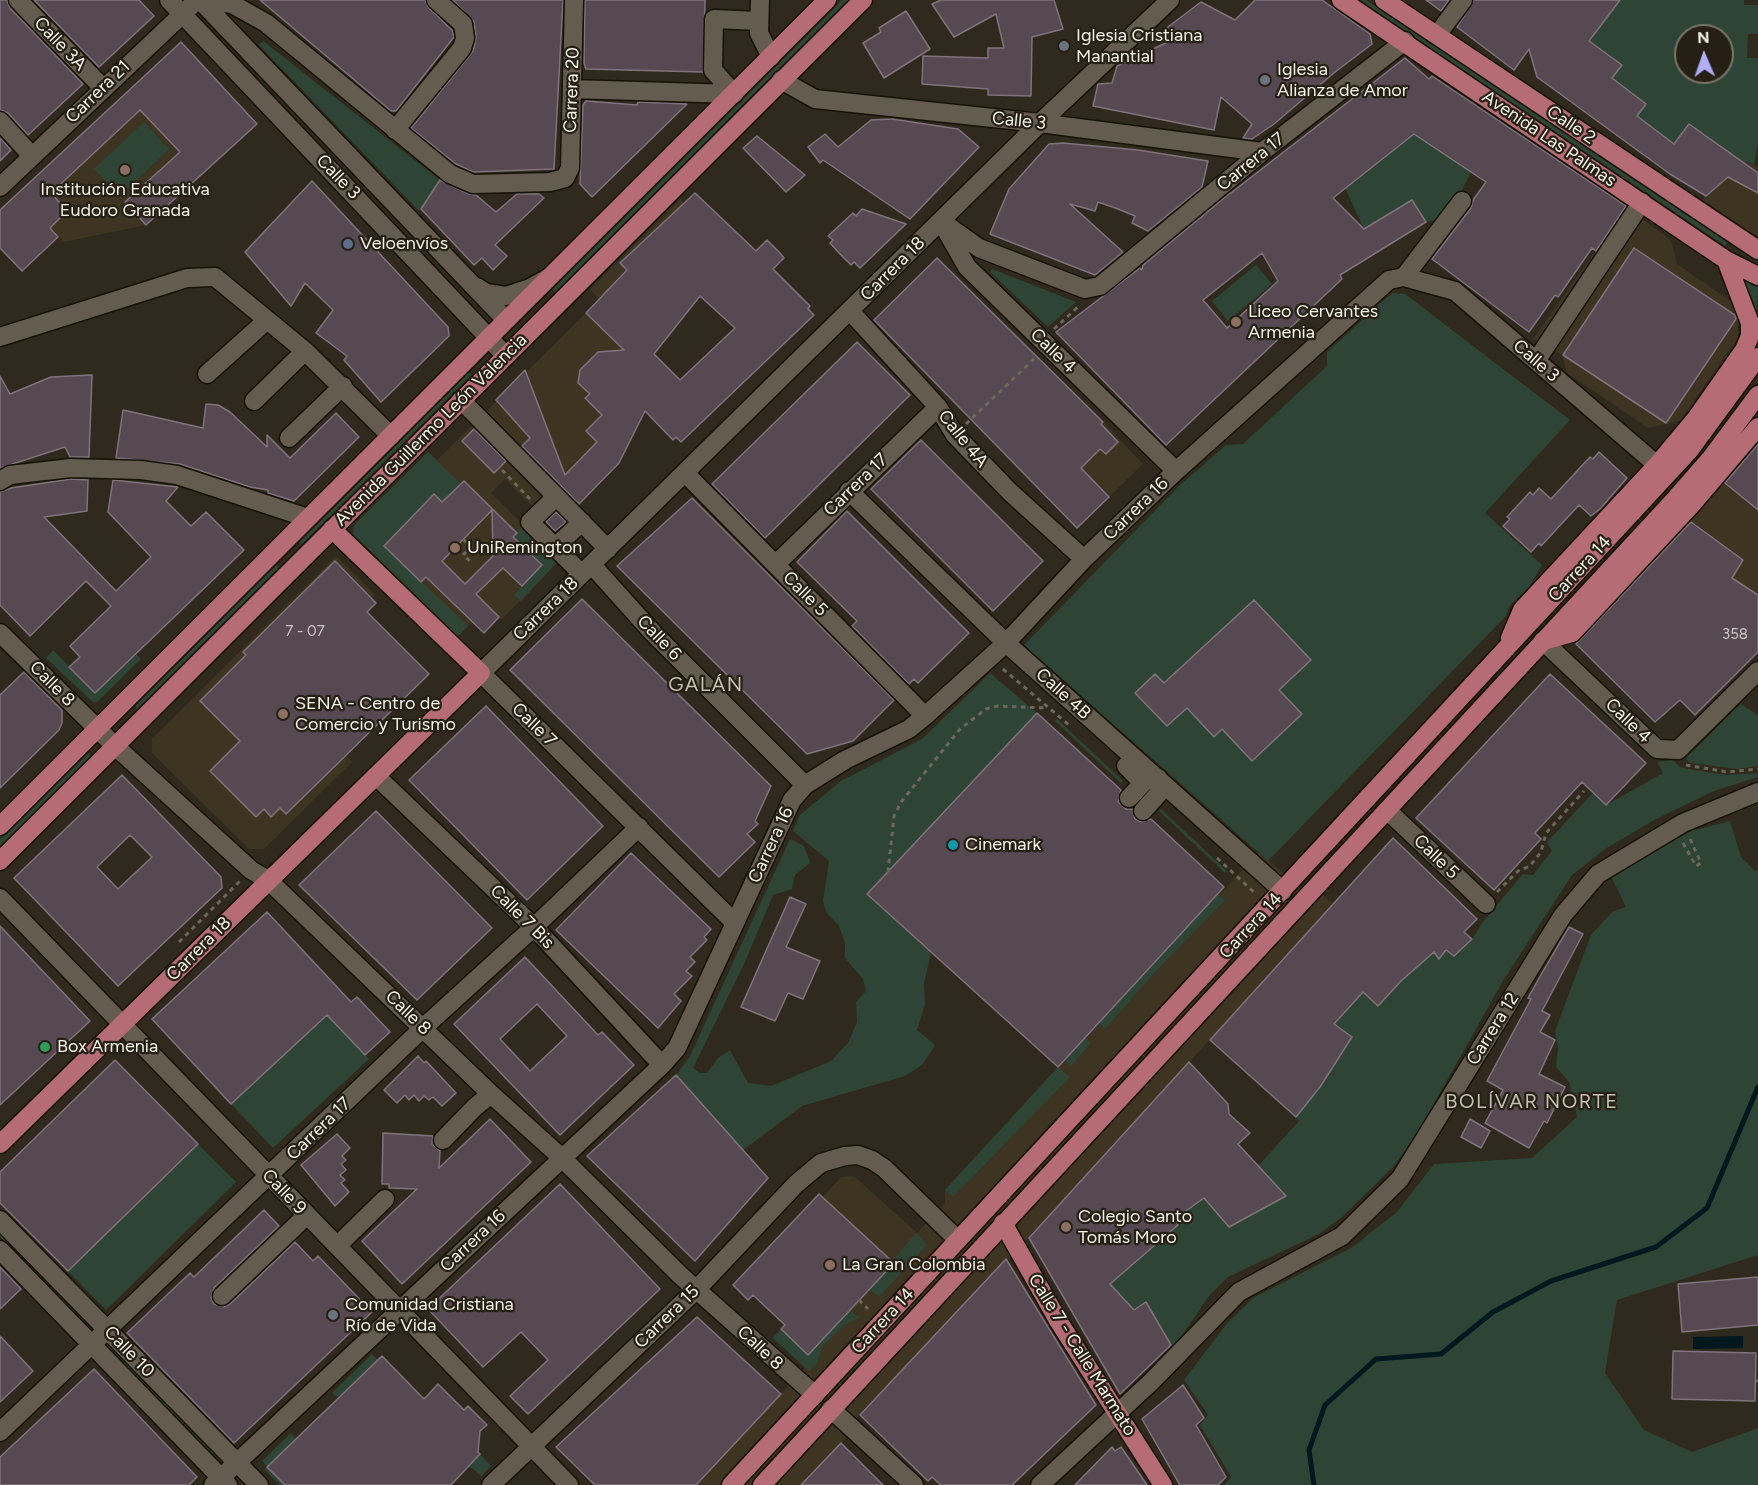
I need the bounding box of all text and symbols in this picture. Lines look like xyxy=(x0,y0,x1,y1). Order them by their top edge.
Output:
street label: Calle 3A xyxy=(29,13,91,75)
north arrow xyxy=(1674,24,1734,84)
place label: Iglesia Cristiana Manantial xyxy=(1076,25,1202,68)
text: N xyxy=(1697,28,1710,47)
marker: Iglesia Cristiana Manantial xyxy=(1057,39,1071,53)
street label: Carrera 20 xyxy=(560,47,584,133)
street label: Carrera 21 xyxy=(61,56,135,128)
place label: Iglesia Alianza de Amor xyxy=(1277,59,1408,101)
marker: Iglesia Alianza de Amor xyxy=(1258,73,1272,87)
street label: Avenida Las Palmas xyxy=(1478,86,1620,192)
street label: Calle 2 xyxy=(1542,101,1600,149)
street label: Calle 3 xyxy=(991,107,1047,135)
street label: Carrera 17 xyxy=(1213,128,1289,196)
street label: Calle 3 xyxy=(311,150,365,204)
marker: Institución Educativa Eudoro Granada xyxy=(118,163,132,177)
place label: Institución Educativa Eudoro Granada xyxy=(40,179,210,222)
street label: Carrera 18 xyxy=(856,232,930,306)
place label: Veloenvíos xyxy=(360,233,448,255)
marker: Veloenvíos xyxy=(341,237,355,251)
place label: Liceo Cervantes Armenia xyxy=(1248,301,1378,344)
marker: Liceo Cervantes Armenia xyxy=(1229,315,1243,329)
street label: Calle 4 xyxy=(1026,324,1080,378)
street label: Avenida Guillermo León Valencia xyxy=(330,329,532,531)
street label: Calle 3 xyxy=(1508,335,1564,387)
street label: Calle 4A xyxy=(933,406,993,472)
street label: Carrera 17 xyxy=(819,449,893,521)
street label: Carrera 16 xyxy=(1099,473,1173,545)
street label: Carrera 14 xyxy=(1544,531,1616,607)
place label: UniRemington xyxy=(467,537,582,559)
marker: UniRemington xyxy=(448,541,462,555)
street label: Calle 5 xyxy=(778,567,832,621)
street label: Carrera 18 xyxy=(509,573,583,645)
street label: Calle 6 xyxy=(632,611,686,665)
house number: 7 - 07 xyxy=(285,623,325,641)
house number: 358 xyxy=(1722,626,1748,644)
street label: Calle 8 xyxy=(25,657,79,711)
street label: Calle 4B xyxy=(1031,664,1095,724)
district label: GALÁN xyxy=(668,673,744,697)
place label: SENA - Centro de Comercio y Turismo xyxy=(295,693,456,736)
street label: Calle 4 xyxy=(1601,694,1655,748)
street label: Calle 7 xyxy=(507,698,561,752)
marker: SENA - Centro de Comercio y Turismo xyxy=(276,707,290,721)
street label: Carrera 16 xyxy=(744,804,798,886)
street label: Calle 5 xyxy=(1409,830,1463,884)
place label: Cinemark xyxy=(965,834,1041,856)
marker: Cinemark xyxy=(946,838,960,852)
street label: Calle 7 Bis xyxy=(485,880,559,954)
street label: Carrera 14 xyxy=(1215,888,1287,964)
street label: Carrera 18 xyxy=(162,912,236,986)
street label: Calle 8 xyxy=(381,986,435,1040)
street label: Carrera 12 xyxy=(1462,989,1524,1069)
place label: Box Armenia xyxy=(57,1036,158,1058)
marker: Box Armenia xyxy=(38,1040,52,1054)
district label: BOLÍVAR NORTE xyxy=(1445,1090,1619,1114)
street label: Carrera 17 xyxy=(282,1093,356,1165)
street label: Calle 9 xyxy=(257,1165,311,1219)
street label: Carrera 16 xyxy=(436,1205,510,1277)
place label: Colegio Santo Tomás Moro xyxy=(1078,1206,1192,1248)
marker: Colegio Santo Tomás Moro xyxy=(1059,1220,1073,1234)
place label: La Gran Colombia xyxy=(842,1254,985,1276)
marker: La Gran Colombia xyxy=(823,1258,837,1272)
street label: Calle 7 - Calle Marmato xyxy=(1023,1270,1141,1440)
street label: Carrera 15 xyxy=(630,1281,704,1353)
street label: Carrera 14 xyxy=(847,1283,919,1359)
place label: Comunidad Cristiana Río de Vida xyxy=(345,1294,514,1336)
marker: Comunidad Cristiana Río de Vida xyxy=(326,1308,340,1322)
street label: Calle 8 xyxy=(732,1321,788,1375)
street label: Calle 10 xyxy=(99,1322,159,1382)

